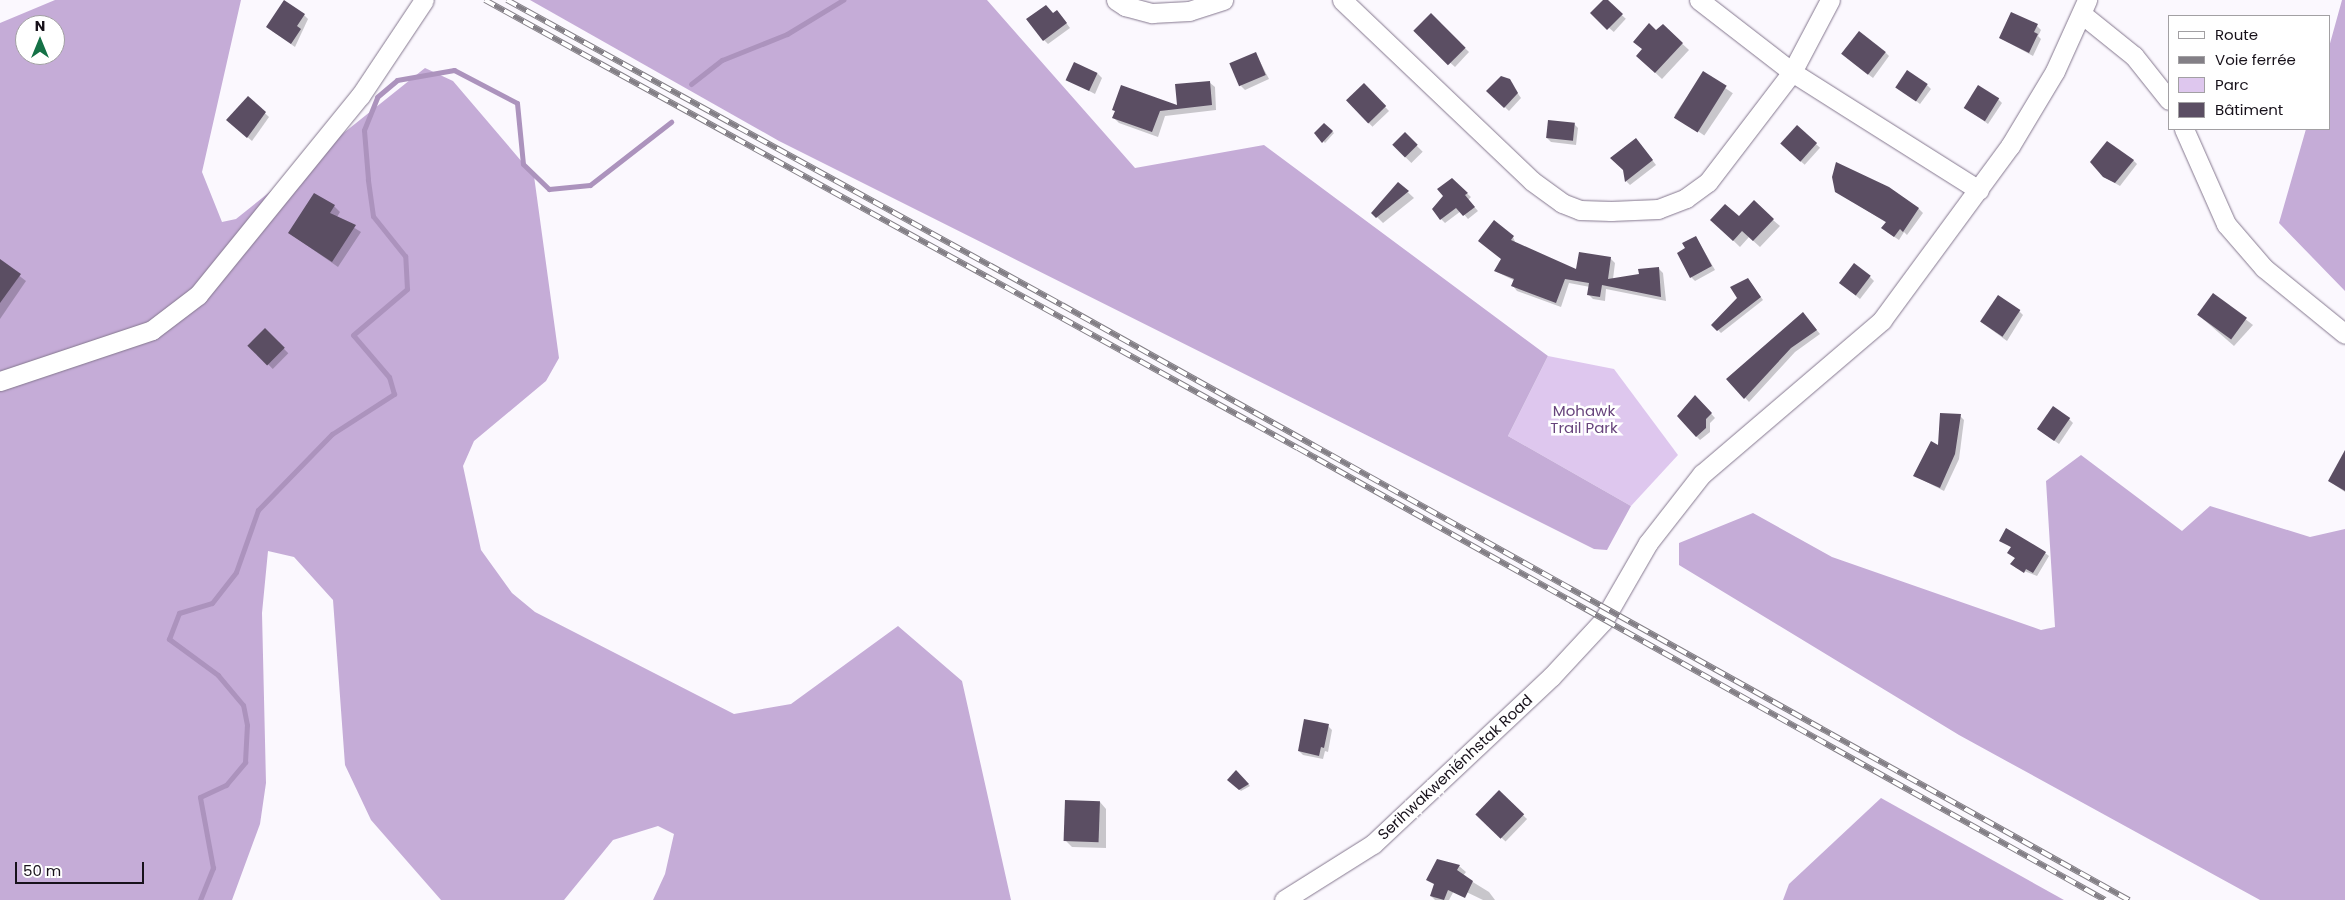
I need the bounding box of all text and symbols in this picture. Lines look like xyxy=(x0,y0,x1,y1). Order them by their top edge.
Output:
north arrow xyxy=(15,15,65,65)
legend xyxy=(2168,15,2330,130)
text: N xyxy=(35,16,45,36)
text: Route xyxy=(2215,24,2258,45)
text: Voie ferrée xyxy=(2215,49,2296,70)
text: Parc xyxy=(2215,74,2249,95)
text: Bâtiment xyxy=(2215,99,2283,120)
park label: Mohawk Trail Park xyxy=(1550,401,1618,436)
street label: Serihwakweniénhstak Road xyxy=(1374,691,1536,843)
scale bar xyxy=(18,852,146,884)
text: 50 m xyxy=(23,860,61,881)

